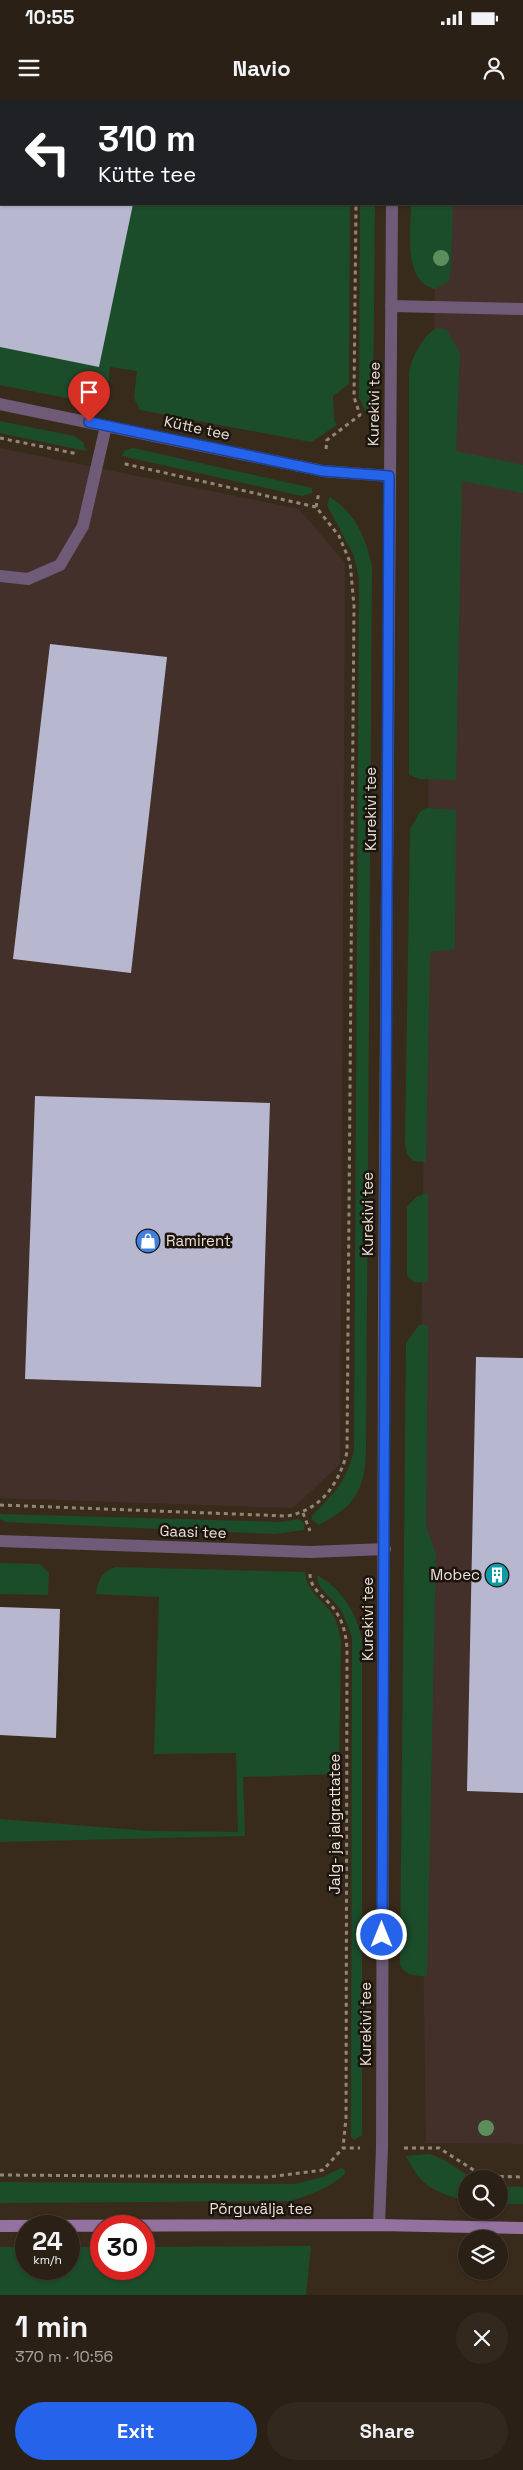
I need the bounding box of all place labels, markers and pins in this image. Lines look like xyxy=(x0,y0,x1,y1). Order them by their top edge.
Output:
pin xyxy=(68,371,110,422)
shop icon: Ramirent xyxy=(135,1228,161,1254)
place label: Ramirent xyxy=(166,1231,231,1250)
building icon: Mobec xyxy=(484,1562,510,1588)
place label: Mobec xyxy=(430,1565,480,1584)

